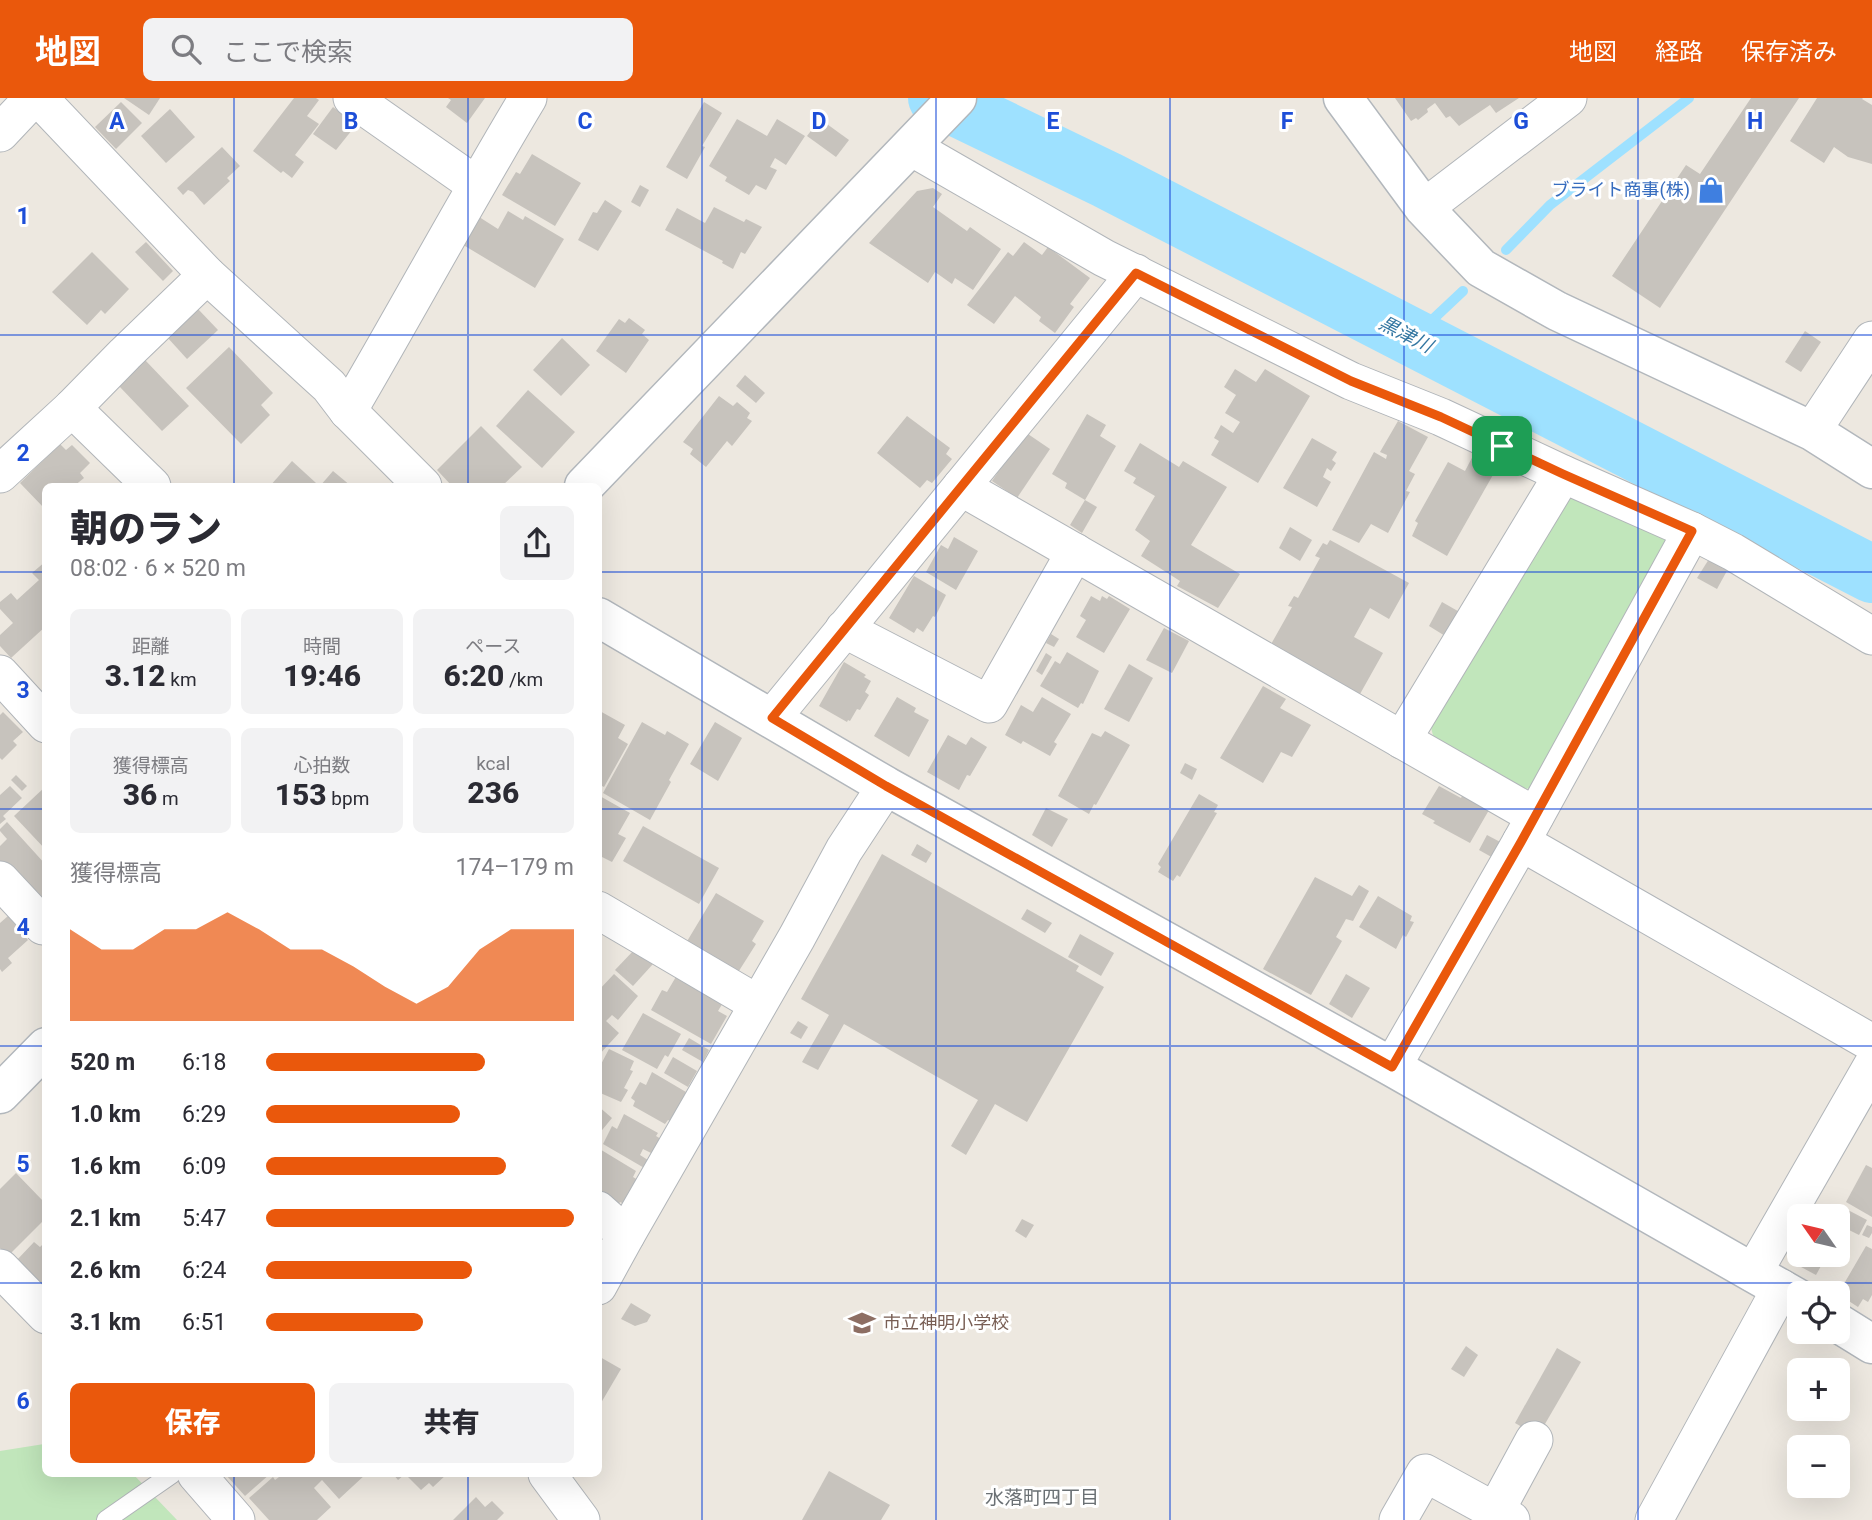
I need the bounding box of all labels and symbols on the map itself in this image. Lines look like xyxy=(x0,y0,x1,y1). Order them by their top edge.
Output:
text: A xyxy=(109,108,125,135)
text: B xyxy=(344,108,358,135)
text: C xyxy=(577,108,593,135)
text: D xyxy=(812,108,826,135)
text: E xyxy=(1047,108,1060,135)
text: F xyxy=(1281,108,1294,135)
text: G xyxy=(1513,108,1529,135)
text: H xyxy=(1747,108,1763,135)
shop icon: ブライト商事(株) xyxy=(1696,175,1726,205)
place label: ブライト商事(株) xyxy=(1552,179,1690,201)
text: 1 xyxy=(16,203,30,230)
water label: 黒津川 xyxy=(1375,311,1438,359)
pin xyxy=(1472,416,1532,476)
text: 2 xyxy=(16,440,30,467)
text: 3 xyxy=(16,677,30,704)
text: 4 xyxy=(16,914,30,941)
text: 5 xyxy=(16,1151,30,1178)
north arrow xyxy=(1787,1204,1850,1267)
school or university icon: 市立神明小学校 xyxy=(847,1308,877,1338)
place label: 市立神明小学校 xyxy=(883,1312,1009,1333)
text: 6 xyxy=(16,1388,30,1415)
district label: 水落町四丁目 xyxy=(985,1486,1099,1509)

